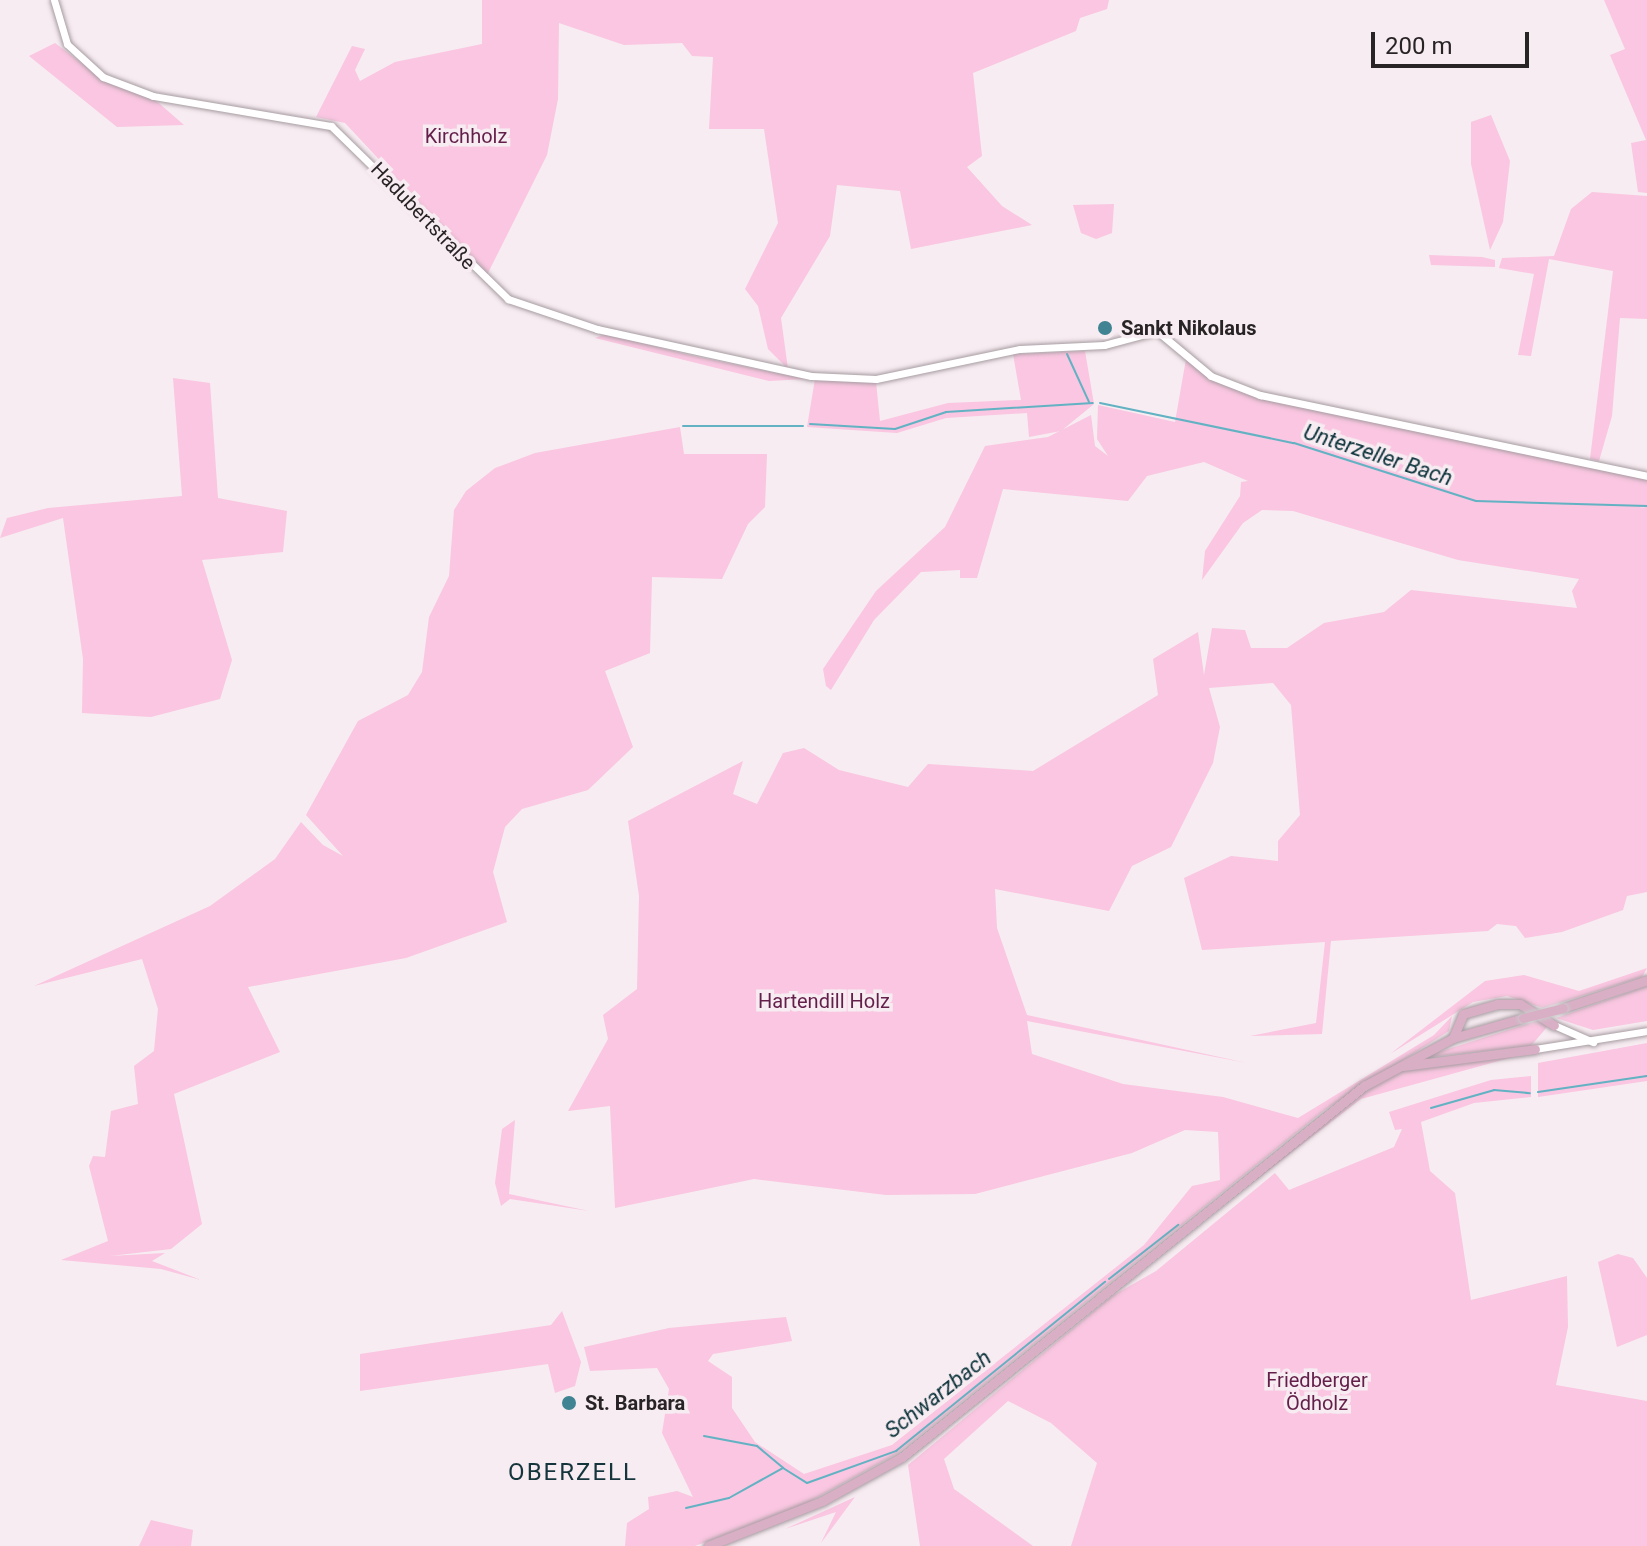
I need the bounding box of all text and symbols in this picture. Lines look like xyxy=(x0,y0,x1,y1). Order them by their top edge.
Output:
scale bar xyxy=(1375,16,1533,66)
text: 200 m xyxy=(1385,32,1452,60)
park label: Kirchholz xyxy=(425,124,507,148)
street label: Hadubertstraße xyxy=(366,157,480,275)
place label: Sankt Nikolaus xyxy=(1121,316,1256,340)
marker: Sankt Nikolaus xyxy=(1096,319,1114,337)
water label: Unterzeller Bach xyxy=(1300,418,1456,492)
park label: Hartendill Holz xyxy=(758,989,890,1013)
water label: Schwarzbach xyxy=(880,1344,996,1444)
park label: Friedberger Ödholz xyxy=(1266,1368,1368,1415)
place label: St. Barbara xyxy=(585,1391,685,1415)
marker: St. Barbara xyxy=(560,1394,578,1412)
district label: OBERZELL xyxy=(508,1459,638,1487)

